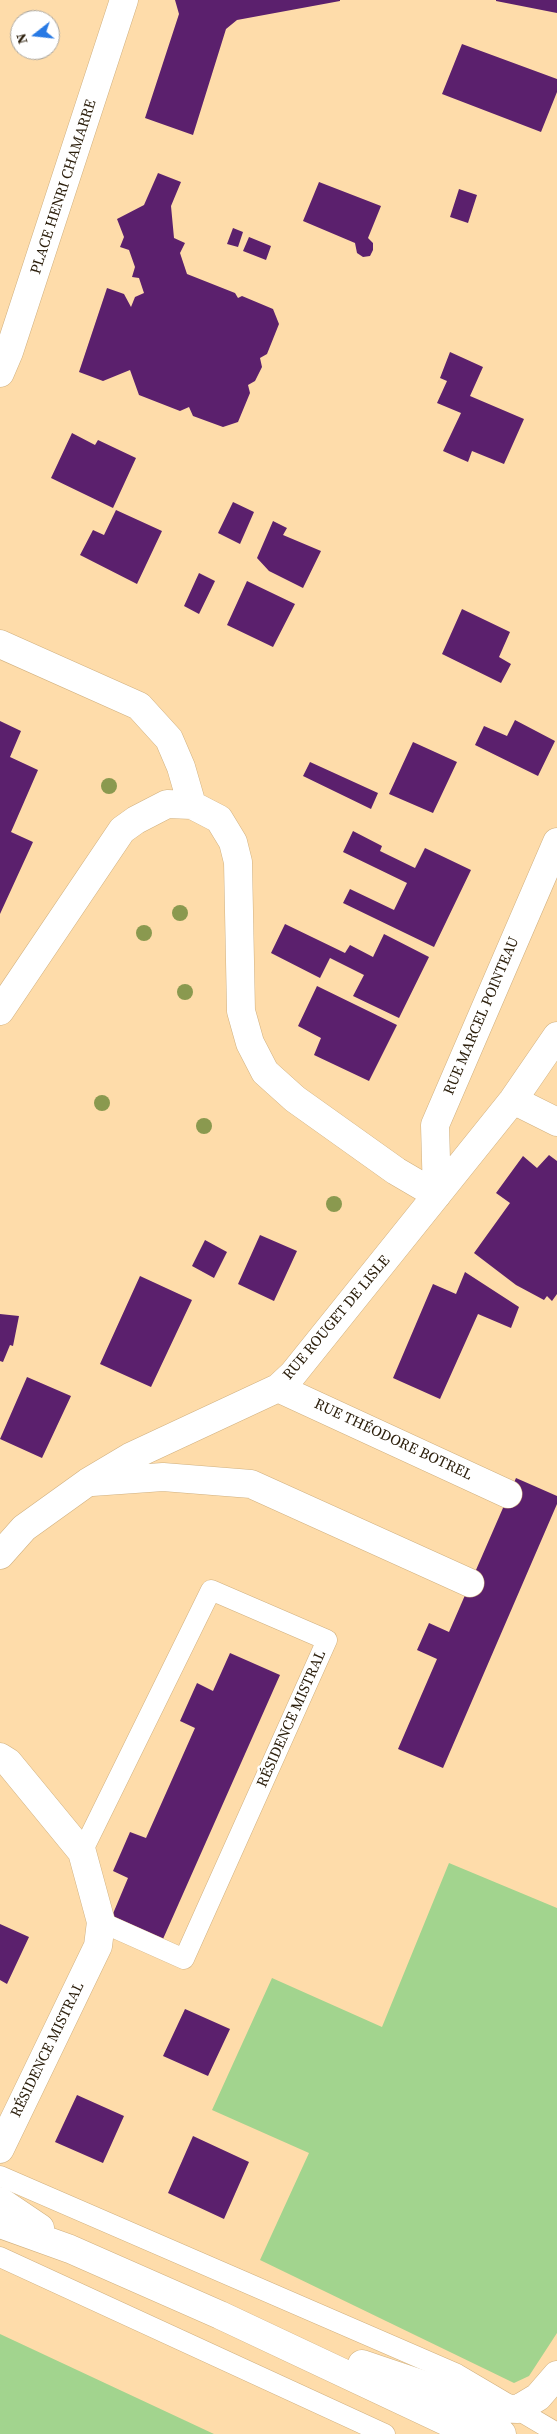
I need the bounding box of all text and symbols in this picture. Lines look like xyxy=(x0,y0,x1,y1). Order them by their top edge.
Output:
north arrow xyxy=(10,10,60,60)
text: N xyxy=(11,31,33,47)
street label: PLACE HENRI CHAMARRE xyxy=(27,97,101,277)
street label: RUE MARCEL POINTEAU xyxy=(441,934,523,1098)
street label: RUE ROUGET DE LISLE xyxy=(280,1252,394,1384)
street label: RUE THÉODORE BOTREL xyxy=(311,1395,475,1485)
street label: RÉSIDENCE MISTRAL xyxy=(254,1648,330,1790)
street label: RÉSIDENCE MISTRAL xyxy=(7,1979,89,2121)

